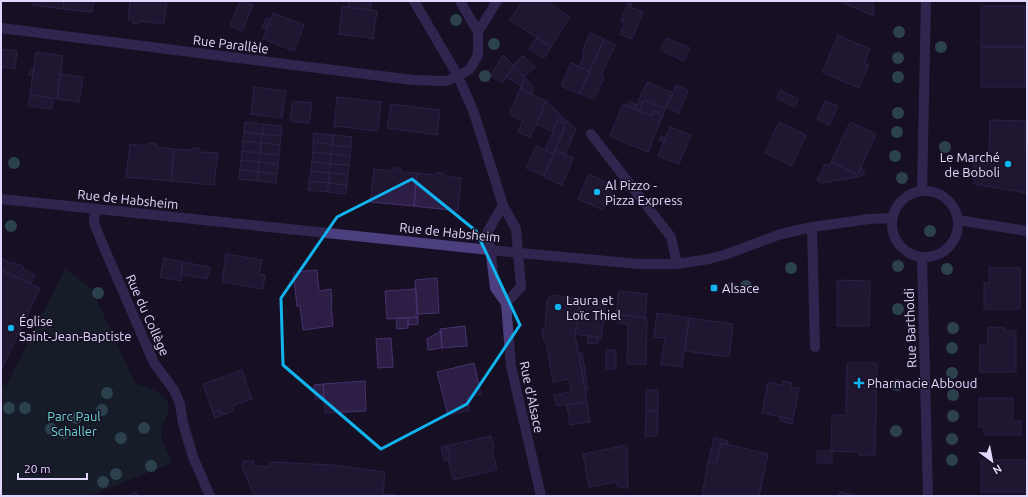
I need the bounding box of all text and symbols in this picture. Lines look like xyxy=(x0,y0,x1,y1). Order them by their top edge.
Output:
street label: Rue Parallèle xyxy=(192,32,270,56)
place label: Le Marché de Boboli xyxy=(940,150,1000,179)
marker: Le Marché de Boboli xyxy=(1003,159,1013,169)
place label: Al Pizzo - Pizza Express xyxy=(605,178,683,207)
street label: Rue de Habsheim xyxy=(77,187,179,211)
marker: Al Pizzo - Pizza Express xyxy=(592,187,602,197)
street label: Rue de Habsheim xyxy=(399,220,501,244)
street label: Rue du Collège xyxy=(124,272,172,358)
place label: Alsace xyxy=(722,281,759,295)
marker: Alsace xyxy=(709,283,719,293)
street label: Rue Bartholdi xyxy=(902,288,918,368)
place label: Laura et Loïc Thiel xyxy=(566,293,621,322)
marker: Laura et Loïc Thiel xyxy=(553,302,563,312)
place label: Église Saint-Jean-Baptiste xyxy=(19,313,132,343)
marker: Église Saint-Jean-Baptiste xyxy=(6,323,16,333)
street label: Rue d'Alsace xyxy=(518,360,546,434)
place label: Pharmacie Abboud xyxy=(867,376,977,390)
marker: Pharmacie Abboud xyxy=(854,378,864,388)
park label: Parc Paul Schaller xyxy=(47,409,101,438)
north arrow xyxy=(972,441,1012,481)
scale bar xyxy=(18,455,87,481)
text: 20 m xyxy=(24,462,51,475)
text: N xyxy=(991,462,1004,477)

